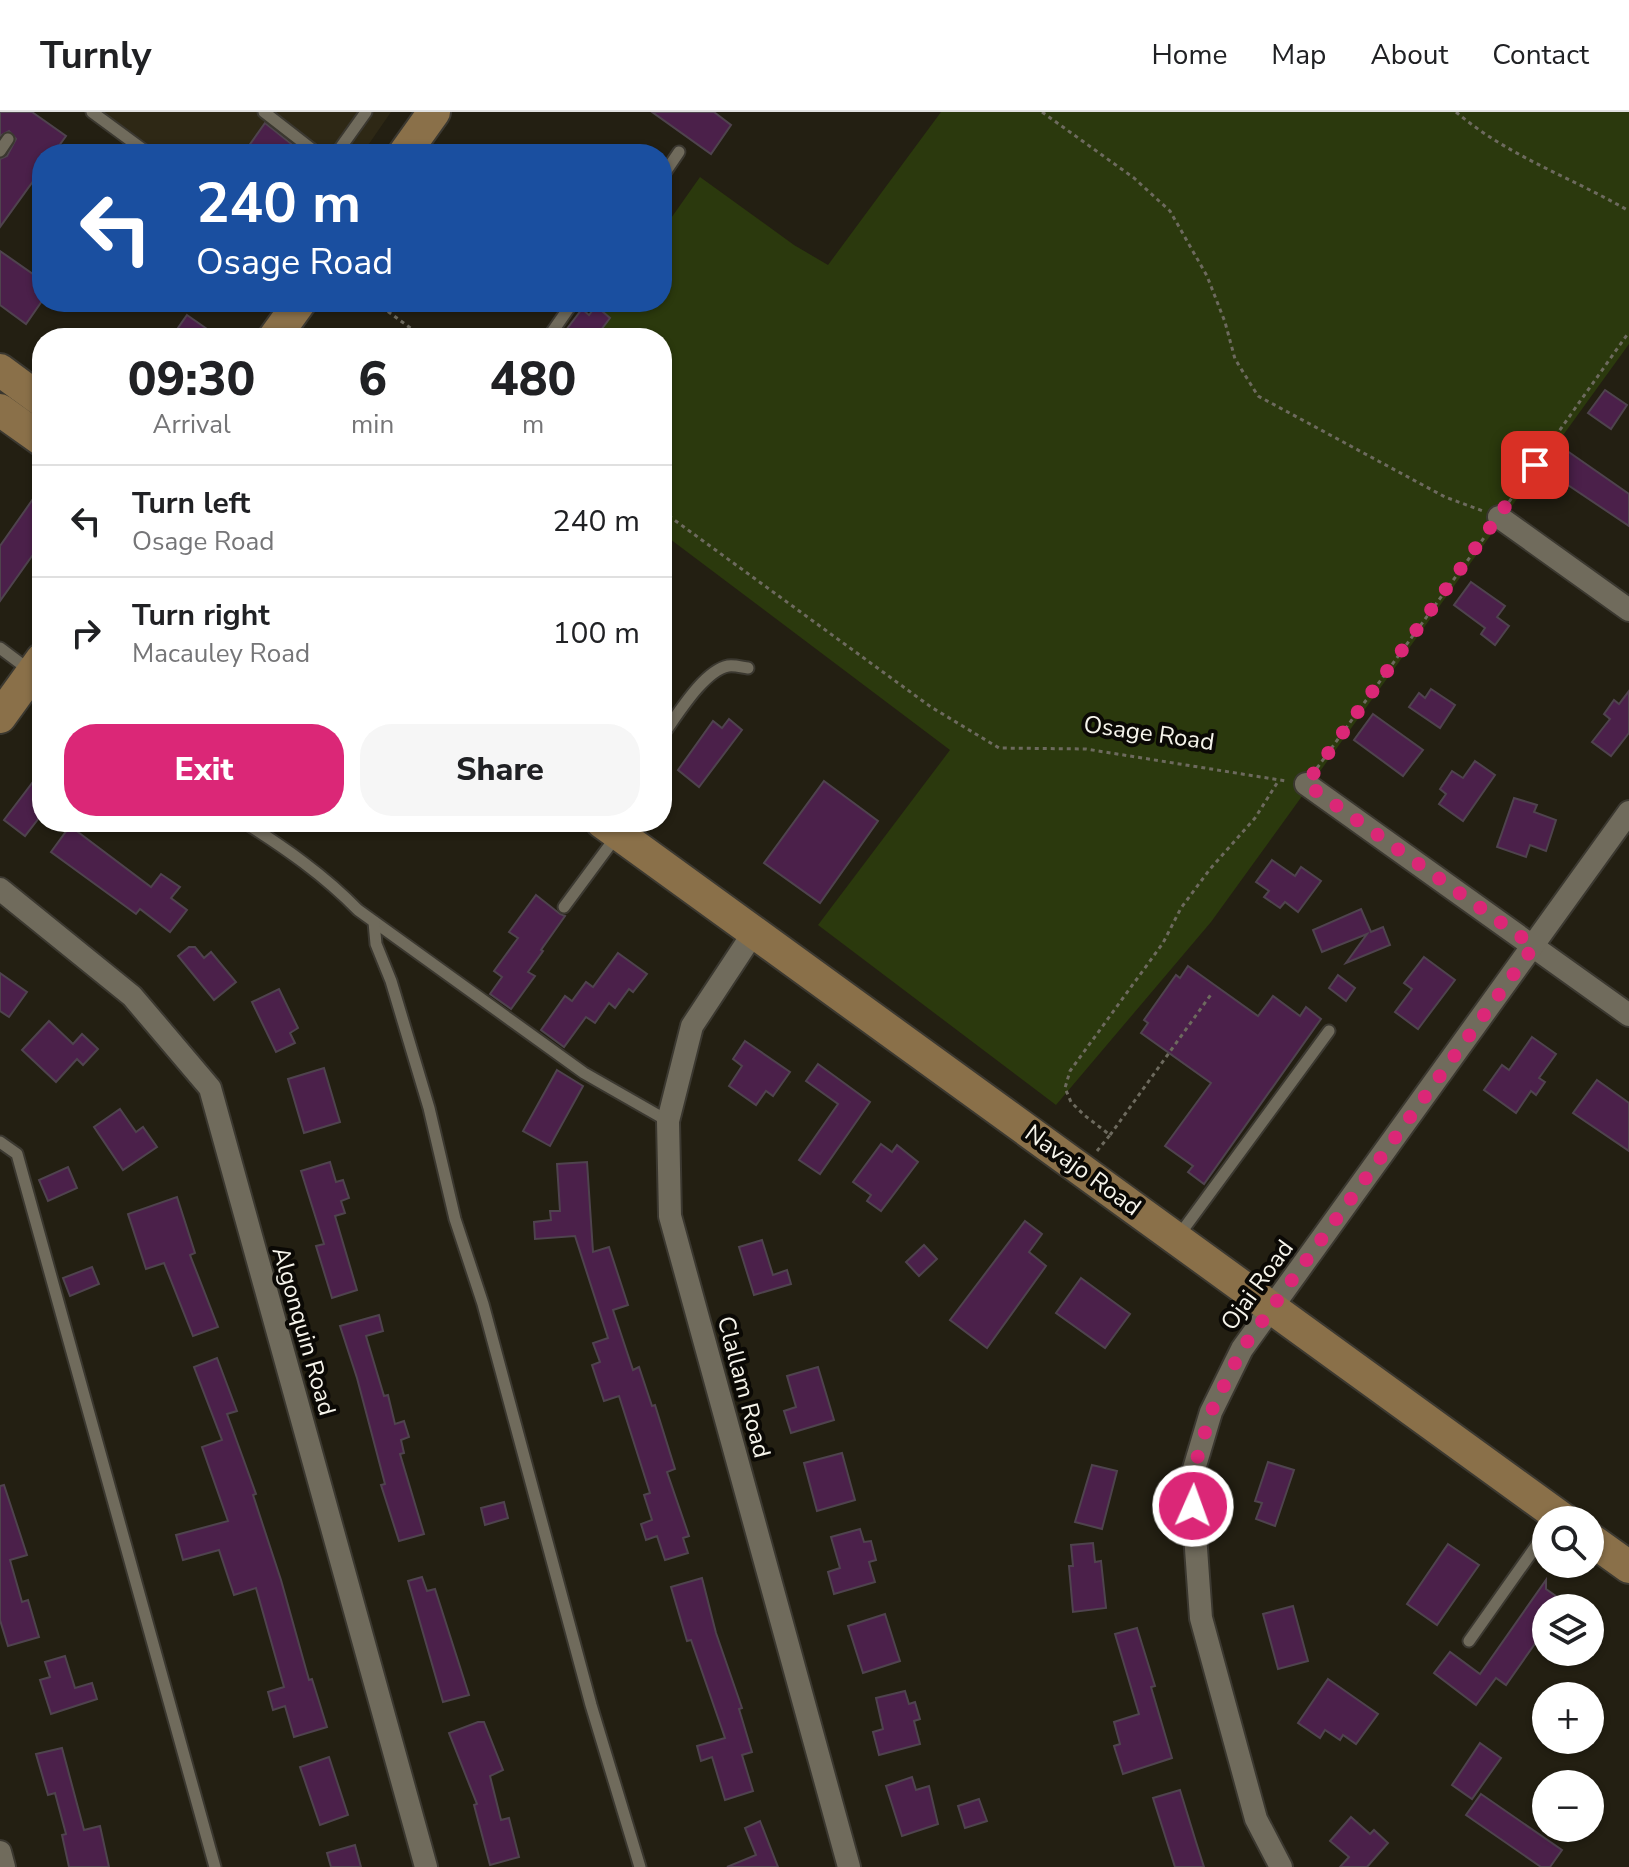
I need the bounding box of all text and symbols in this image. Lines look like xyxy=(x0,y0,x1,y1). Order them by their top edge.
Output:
text: Turnly xyxy=(40,30,152,81)
text: Home xyxy=(1152,36,1227,74)
text: Map xyxy=(1271,36,1326,74)
text: About xyxy=(1370,36,1448,74)
text: Contact xyxy=(1492,36,1589,74)
text: 240 m xyxy=(196,165,361,242)
icon: left xyxy=(64,176,168,280)
text: Osage Road xyxy=(196,238,393,287)
text: 09:30 xyxy=(128,346,255,412)
text: 6 xyxy=(358,346,387,412)
text: 480 xyxy=(490,346,576,412)
text: Arrival xyxy=(152,407,231,442)
text: min xyxy=(351,407,394,442)
text: m xyxy=(522,407,544,442)
pin xyxy=(1501,431,1569,499)
icon: arrive xyxy=(1513,443,1557,487)
text: Turn left xyxy=(132,483,250,524)
icon: left xyxy=(64,499,108,543)
text: 240 m xyxy=(553,501,640,542)
text: Osage Road xyxy=(132,524,274,559)
text: Turn right xyxy=(132,595,270,636)
icon: right xyxy=(64,611,108,655)
text: 100 m xyxy=(553,613,640,654)
text: Macauley Road xyxy=(132,636,310,671)
street label: Osage Road xyxy=(1082,708,1216,758)
button: Exit xyxy=(64,724,344,816)
button: Share xyxy=(360,724,640,816)
street label: Navajo Road xyxy=(1018,1117,1148,1223)
street label: Ojai Road xyxy=(1213,1233,1301,1337)
street label: Algonquin Road xyxy=(265,1243,343,1419)
street label: Clallam Road xyxy=(710,1313,778,1461)
position arrow xyxy=(1151,1464,1235,1548)
map controls xyxy=(1532,1506,1604,1842)
button: search xyxy=(1532,1506,1604,1578)
button: layers xyxy=(1532,1594,1604,1666)
button: + xyxy=(1532,1682,1604,1754)
button: − xyxy=(1532,1770,1604,1842)

